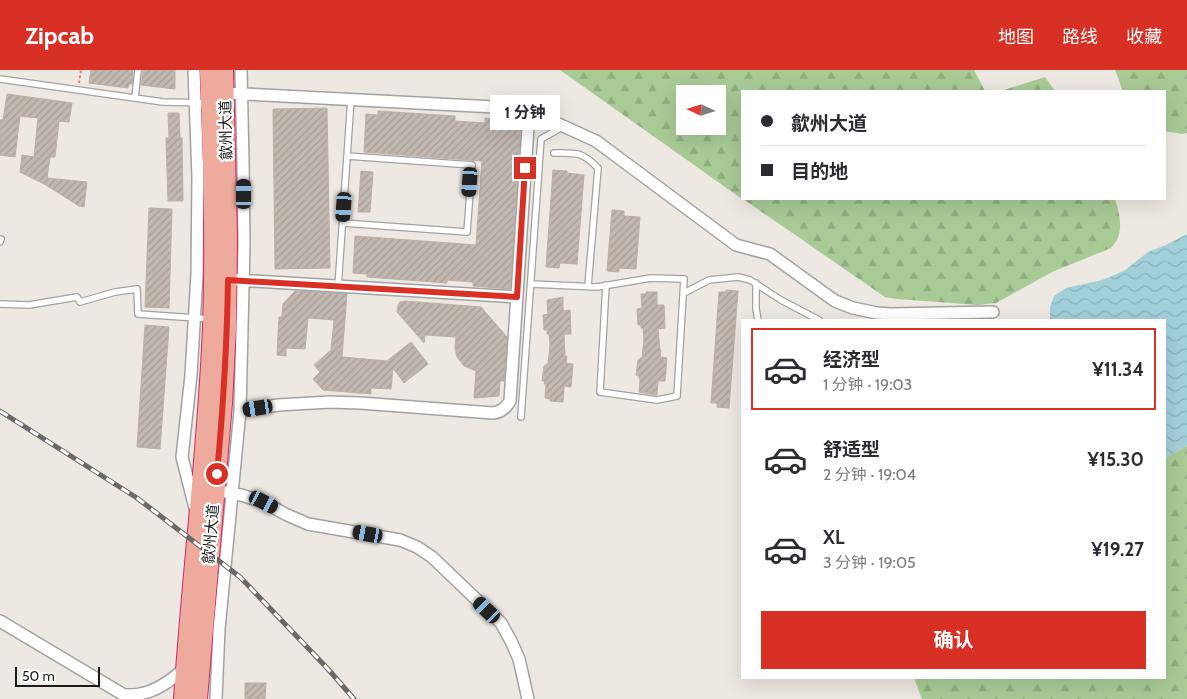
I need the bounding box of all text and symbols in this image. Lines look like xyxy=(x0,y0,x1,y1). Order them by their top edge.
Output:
text: Zipcab xyxy=(25,21,94,50)
text: 地图 xyxy=(998,26,1034,48)
text: 路线 xyxy=(1062,26,1098,48)
text: 收藏 xyxy=(1126,26,1162,48)
north arrow xyxy=(676,85,726,135)
map controls xyxy=(676,85,726,135)
callout: 1 分钟 xyxy=(490,96,560,131)
street label: 歙州大道 xyxy=(216,100,236,160)
text: 1 分钟 xyxy=(504,103,546,122)
text: 歙州大道 xyxy=(791,112,867,135)
route end xyxy=(514,157,536,179)
text: 目的地 xyxy=(791,160,848,183)
car xyxy=(461,167,478,197)
car xyxy=(236,179,251,209)
car xyxy=(335,192,352,222)
icon: car xyxy=(763,347,808,392)
text: 经济型 xyxy=(823,348,880,371)
text: ¥11.34 xyxy=(1092,358,1144,381)
text: 1 分钟 · 19:03 xyxy=(823,375,912,394)
car xyxy=(242,398,273,418)
icon: car xyxy=(763,437,808,482)
text: 舒适型 xyxy=(823,438,880,461)
text: ¥15.30 xyxy=(1087,448,1144,471)
route start xyxy=(206,463,228,485)
text: 2 分钟 · 19:04 xyxy=(823,465,916,484)
car xyxy=(247,489,280,515)
street label: 歙州大道 xyxy=(199,503,223,565)
car xyxy=(351,524,384,544)
text: XL xyxy=(823,526,844,549)
icon: car xyxy=(763,527,808,572)
text: ¥19.27 xyxy=(1091,538,1144,561)
text: 3 分钟 · 19:05 xyxy=(823,553,916,572)
car xyxy=(470,594,503,626)
button: 确认 xyxy=(761,611,1146,669)
scale bar xyxy=(15,664,100,687)
text: 50 m xyxy=(22,667,55,685)

